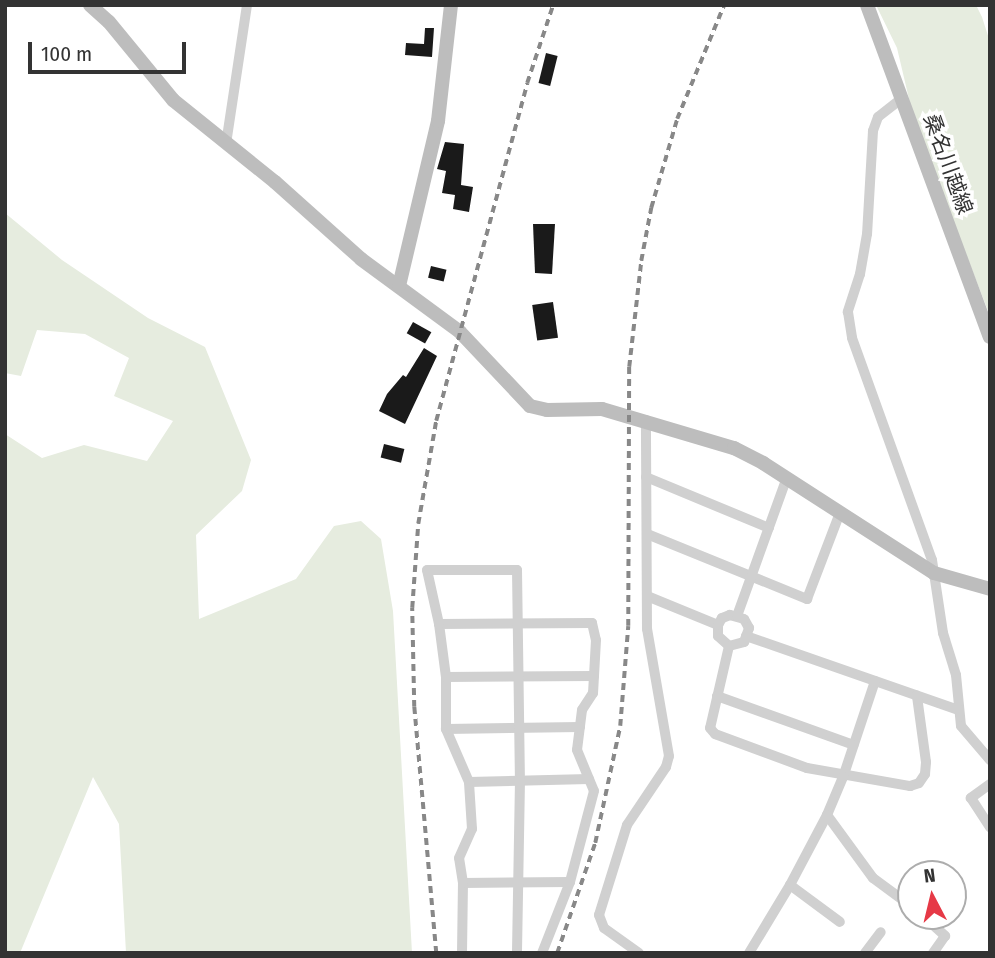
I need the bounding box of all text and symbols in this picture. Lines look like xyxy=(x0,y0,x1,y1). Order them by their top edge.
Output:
scale bar xyxy=(32,28,189,72)
text: 100 m xyxy=(41,41,92,67)
street label: 桑名川越線 xyxy=(918,110,978,218)
north arrow xyxy=(897,860,967,930)
text: N xyxy=(923,864,937,888)

